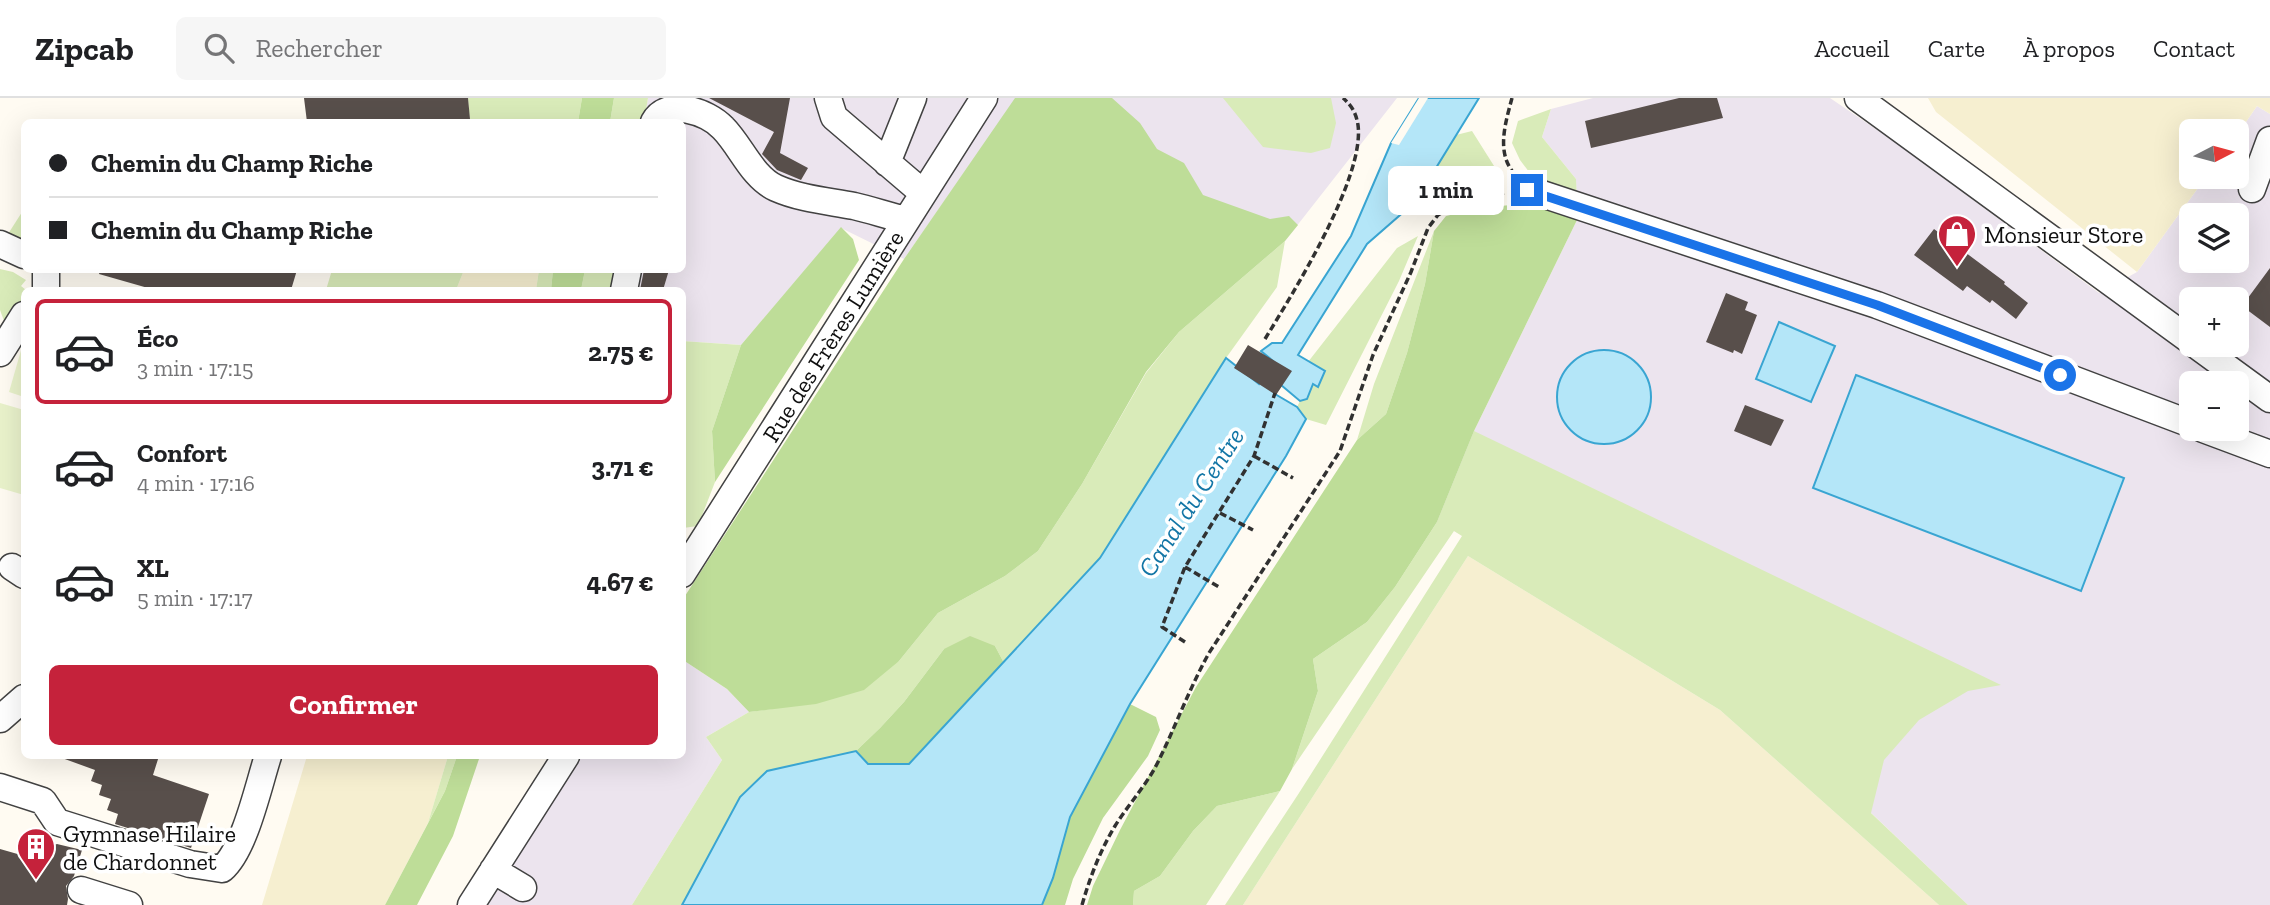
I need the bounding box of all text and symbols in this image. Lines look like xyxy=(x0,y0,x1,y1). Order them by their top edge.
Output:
search box xyxy=(176,17,666,80)
text: Zipcab xyxy=(35,29,134,68)
icon: search xyxy=(200,29,238,67)
text: Rechercher xyxy=(256,32,383,64)
text: Accueil xyxy=(1814,34,1890,63)
text: Carte xyxy=(1928,34,1985,63)
text: À propos xyxy=(2023,34,2115,63)
text: Contact xyxy=(2153,34,2235,63)
north arrow xyxy=(2179,119,2249,189)
map controls xyxy=(2179,119,2249,441)
text: Chemin du Champ Riche xyxy=(91,147,373,179)
callout: 1 min xyxy=(1387,166,1502,214)
route end xyxy=(1511,174,1543,206)
text: 1 min xyxy=(1419,176,1473,204)
button: layers xyxy=(2179,203,2249,273)
shop icon: Monsieur Store xyxy=(1936,213,1978,268)
text: Chemin du Champ Riche xyxy=(91,214,373,246)
place label: Monsieur Store xyxy=(1984,220,2143,249)
street label: Rue des Frères Lumière xyxy=(756,225,910,447)
button: + xyxy=(2179,287,2249,357)
icon: car xyxy=(53,320,116,383)
text: Éco xyxy=(137,322,178,354)
text: 2.75 € xyxy=(588,336,654,368)
text: 3 min · 17:15 xyxy=(137,354,254,382)
route start xyxy=(2044,359,2076,391)
button: − xyxy=(2179,371,2249,441)
water label: Canal du Centre xyxy=(1131,422,1251,582)
icon: car xyxy=(53,435,116,498)
text: Confort xyxy=(137,437,227,469)
text: 3.71 € xyxy=(591,451,654,483)
text: 4 min · 17:16 xyxy=(137,469,255,497)
icon: car xyxy=(53,550,116,613)
text: XL xyxy=(137,552,169,584)
text: 4.67 € xyxy=(587,566,654,598)
text: 5 min · 17:17 xyxy=(137,584,253,612)
button: Confirmer xyxy=(49,665,658,745)
place label: Gymnase Hilaire de Chardonnet xyxy=(63,819,236,876)
building icon: Gymnase Hilaire de Chardonnet xyxy=(15,826,57,881)

